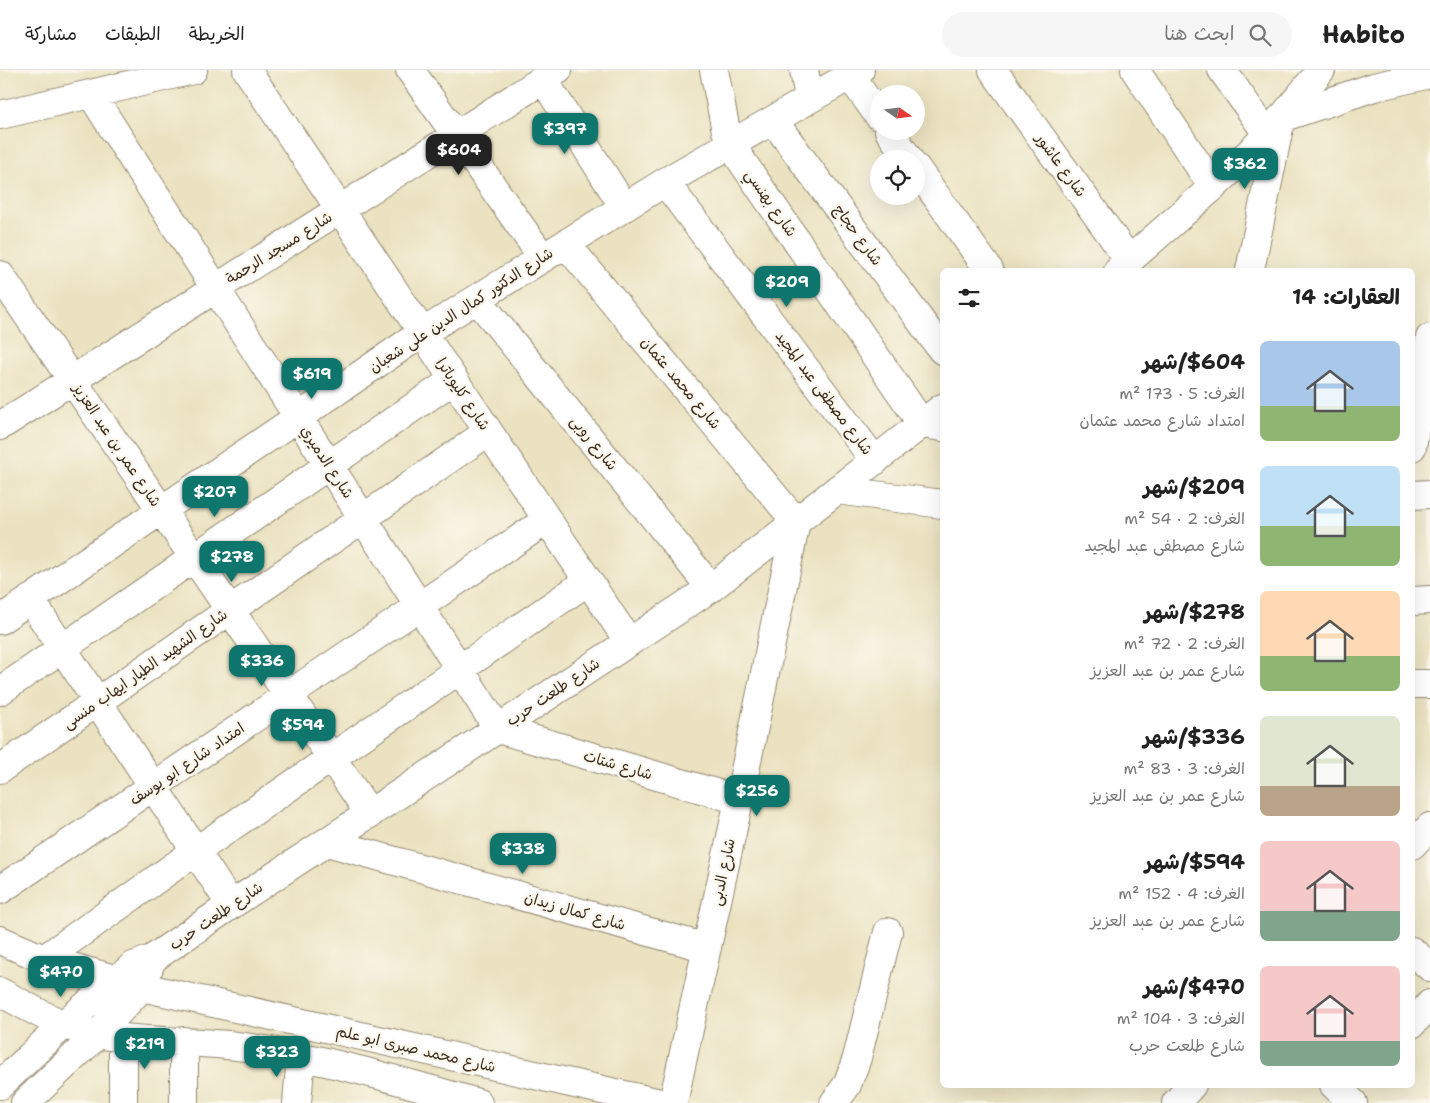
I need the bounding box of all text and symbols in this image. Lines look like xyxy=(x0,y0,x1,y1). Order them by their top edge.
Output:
search box xyxy=(942,12,1292,57)
text: Habito xyxy=(1322,19,1405,51)
text: ابحث هنا xyxy=(1164,21,1234,46)
icon: search xyxy=(1246,21,1274,49)
text: مشاركة xyxy=(25,22,77,46)
text: الطبقات xyxy=(105,22,161,46)
text: الخريطة xyxy=(189,22,245,46)
north arrow xyxy=(870,85,925,140)
map controls xyxy=(870,85,925,205)
pin: $397 xyxy=(535,112,595,155)
text: $397 xyxy=(543,118,587,139)
street label: شارع عاشور xyxy=(1031,128,1091,201)
pin: $604 xyxy=(429,134,489,176)
text: $604 xyxy=(437,139,481,160)
pin: $362 xyxy=(1215,148,1275,190)
button: locate xyxy=(870,150,925,205)
text: $362 xyxy=(1223,153,1267,174)
street label: شارع بهنسي xyxy=(738,165,802,242)
street label: شارع حجاج xyxy=(829,200,887,270)
street label: شارع مسجد الرحمة xyxy=(222,207,336,289)
street label: شارع الدكتور كمال الدين على شعبان xyxy=(365,243,557,377)
pin: $209 xyxy=(757,266,817,308)
text: $209 xyxy=(765,271,809,292)
text: العقارات: 14 xyxy=(1292,283,1400,311)
icon: filters xyxy=(955,284,983,312)
street label: شارع مصطفى عبد المجيد xyxy=(771,327,877,459)
street label: شارع محمد عثمان xyxy=(637,333,725,433)
text: $604/شهر xyxy=(1143,348,1245,376)
street label: شارع كليوباترا xyxy=(431,354,495,434)
pin: $619 xyxy=(282,358,342,400)
icon: home xyxy=(1300,361,1360,421)
text: $619 xyxy=(292,363,332,384)
street label: شارع عمر بن عبد العزيز xyxy=(67,378,166,511)
text: الغرف: 5 · 173 m² xyxy=(1119,383,1245,404)
text: امتداد شارع محمد عثمان xyxy=(1079,410,1245,431)
street label: شارع روبى xyxy=(566,411,622,475)
street label: شارع الدميري xyxy=(295,422,358,503)
text: $209/شهر xyxy=(1144,473,1245,501)
pin: $207 xyxy=(185,476,245,518)
text: $207 xyxy=(193,481,237,502)
icon: home xyxy=(1300,486,1360,546)
text: الغرف: 2 · 54 m² xyxy=(1124,508,1245,529)
text: شارع مصطفى عبد المجيد xyxy=(1084,535,1245,556)
pin: $278 xyxy=(202,540,262,583)
text: $278 xyxy=(210,546,254,567)
text: $278/شهر xyxy=(1144,598,1245,626)
street label: شارع الشهيد الطيار ايهاب منسى xyxy=(59,604,231,734)
icon: home xyxy=(1300,611,1360,671)
text: الغرف: 2 · 72 m² xyxy=(1124,633,1245,654)
pin: $336 xyxy=(232,644,292,687)
text: $336 xyxy=(240,650,284,671)
street label: شارع طلعت حرب xyxy=(502,653,604,731)
text: شارع عمر بن عبد العزيز xyxy=(1091,660,1245,681)
pin: $594 xyxy=(273,708,333,751)
text: $594 xyxy=(282,714,324,735)
street label: امتداد شارع ابو يوسف xyxy=(126,718,248,810)
text: $336/شهر xyxy=(1143,723,1245,751)
icon: home xyxy=(1300,736,1360,796)
street label: شارع شتات xyxy=(581,746,655,784)
text: الغرف: 3 · 83 m² xyxy=(1123,758,1245,779)
pin: $256 xyxy=(727,774,787,817)
text: $256 xyxy=(736,780,778,801)
text: شارع عمر بن عبد العزيز xyxy=(1091,785,1245,806)
pin: $338 xyxy=(493,832,553,875)
street label: شارع الدبى xyxy=(706,836,740,908)
text: $338 xyxy=(501,838,545,859)
text: $594/شهر xyxy=(1145,848,1245,876)
icon: home xyxy=(1300,861,1360,921)
street label: شارع طلعت حرب xyxy=(165,877,267,955)
text: الغرف: 4 · 152 m² xyxy=(1118,883,1245,904)
street label: شارع كمال زيدان xyxy=(522,887,628,935)
text: شارع عمر بن عبد العزيز xyxy=(1091,910,1245,931)
pin: $470 xyxy=(31,956,91,998)
text: $470 xyxy=(39,961,83,982)
text: $470/شهر xyxy=(1144,973,1245,1001)
icon: home xyxy=(1300,986,1360,1046)
text: الغرف: 3 · 104 m² xyxy=(1117,1008,1245,1029)
street label: شارع محمد صبرى ابو علم xyxy=(334,1021,498,1079)
pin: $219 xyxy=(115,1028,175,1070)
text: $219 xyxy=(125,1033,165,1054)
text: شارع طلعت حرب xyxy=(1129,1035,1245,1056)
pin: $323 xyxy=(247,1036,307,1078)
text: $323 xyxy=(255,1041,299,1062)

